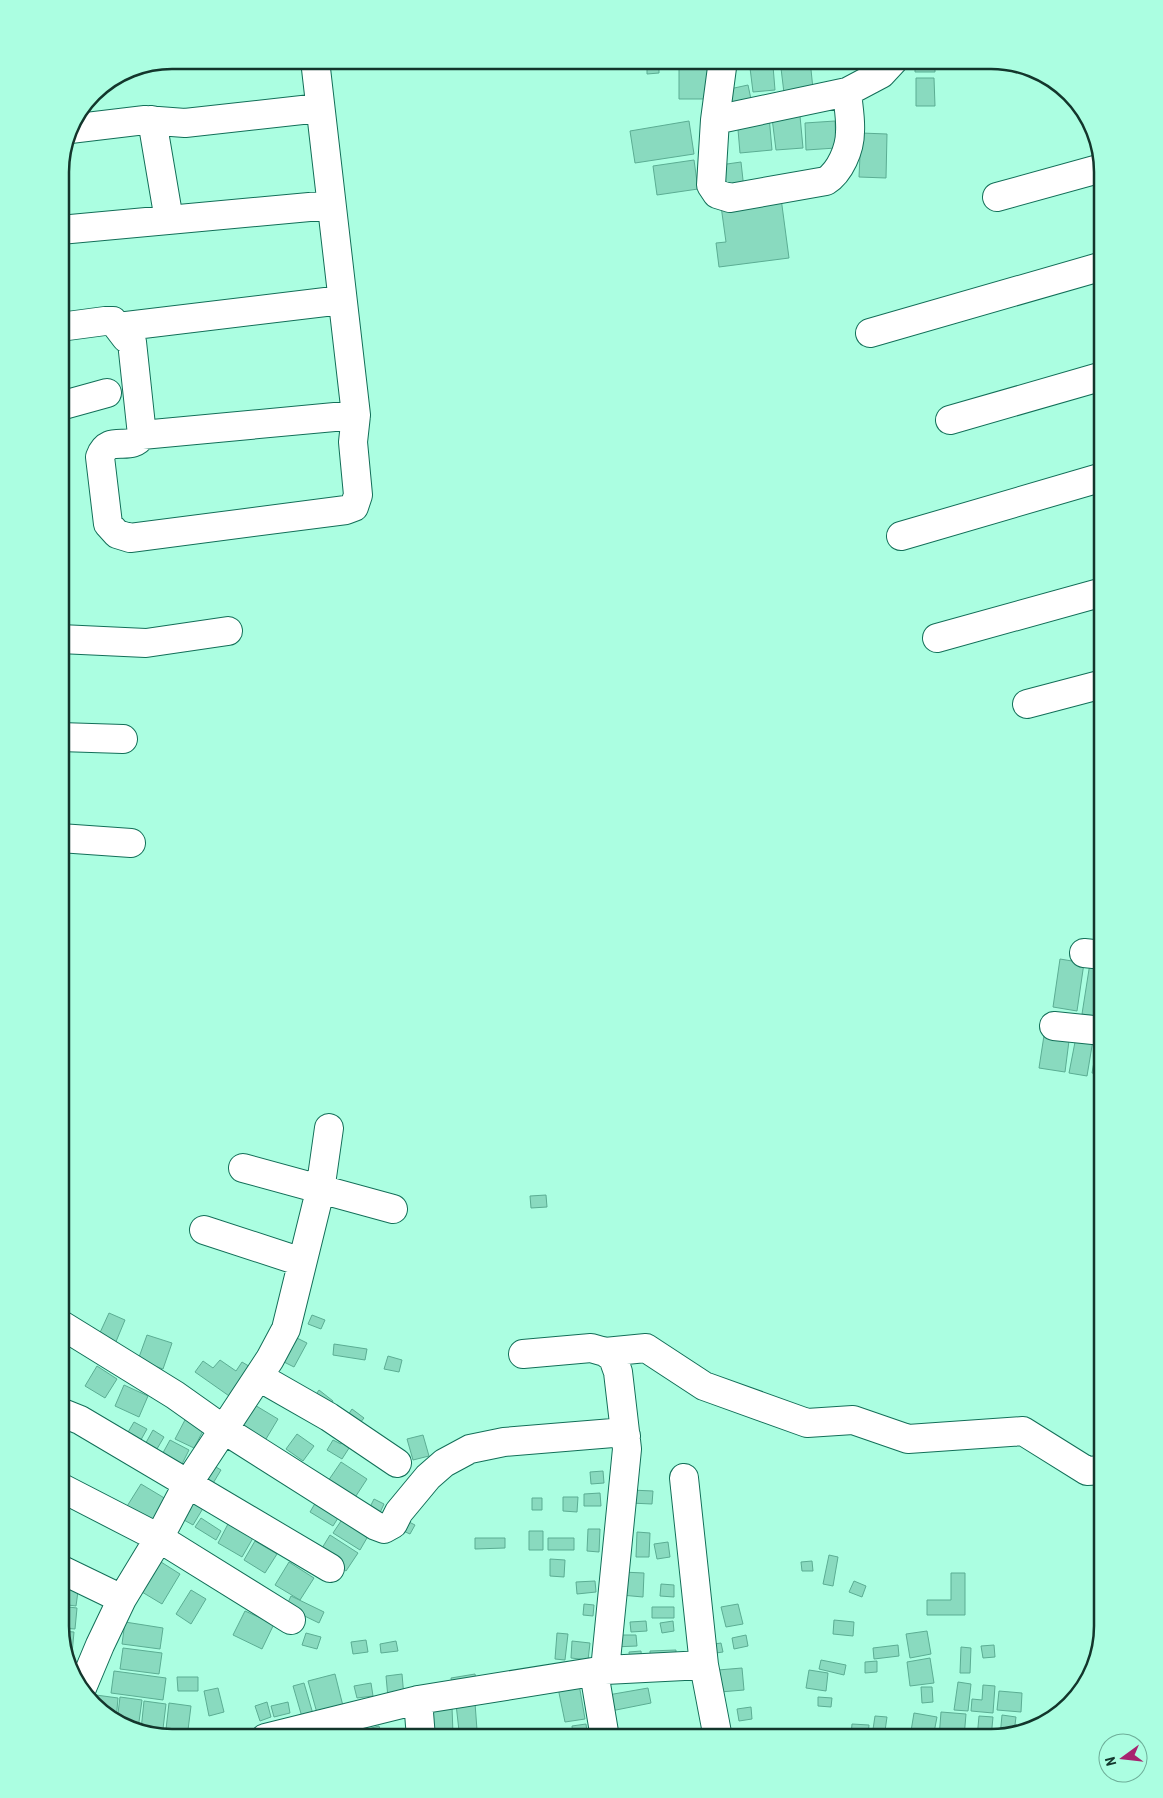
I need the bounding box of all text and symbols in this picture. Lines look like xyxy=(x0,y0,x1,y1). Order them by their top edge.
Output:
north arrow xyxy=(1098,1733,1148,1783)
text: N xyxy=(1102,1755,1119,1768)

